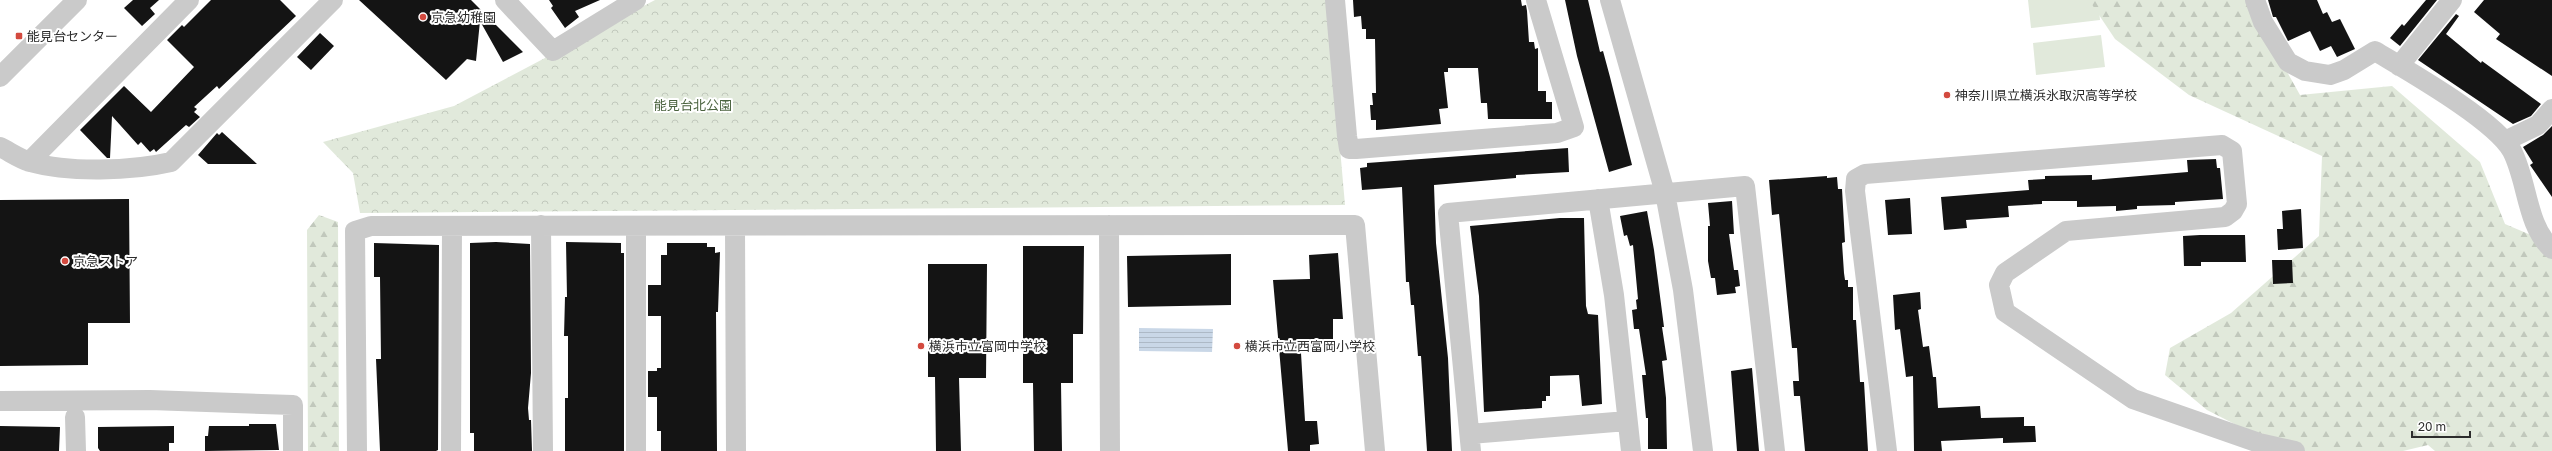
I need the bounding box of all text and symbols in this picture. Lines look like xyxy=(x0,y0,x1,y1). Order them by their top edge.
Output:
place label: 京急幼稚園 xyxy=(431,9,496,25)
marker: 京急幼稚園 xyxy=(418,12,428,22)
place label: 能見台センター xyxy=(27,28,118,44)
marker: 能見台センター xyxy=(14,31,24,41)
place label: 神奈川県立横浜氷取沢高等学校 xyxy=(1955,87,2137,103)
marker: 神奈川県立横浜氷取沢高等学校 xyxy=(1942,90,1952,100)
park label: 能見台北公園 xyxy=(654,97,732,113)
place label: 京急ストア xyxy=(73,253,138,269)
marker: 京急ストア xyxy=(60,256,70,266)
place label: 横浜市立富岡中学校 xyxy=(929,338,1046,354)
place label: 横浜市立西富岡小学校 xyxy=(1245,338,1375,354)
marker: 横浜市立富岡中学校 xyxy=(916,341,926,351)
marker: 横浜市立西富岡小学校 xyxy=(1232,341,1242,351)
scale bar xyxy=(2412,413,2470,439)
text: 20 m xyxy=(2418,419,2446,434)

